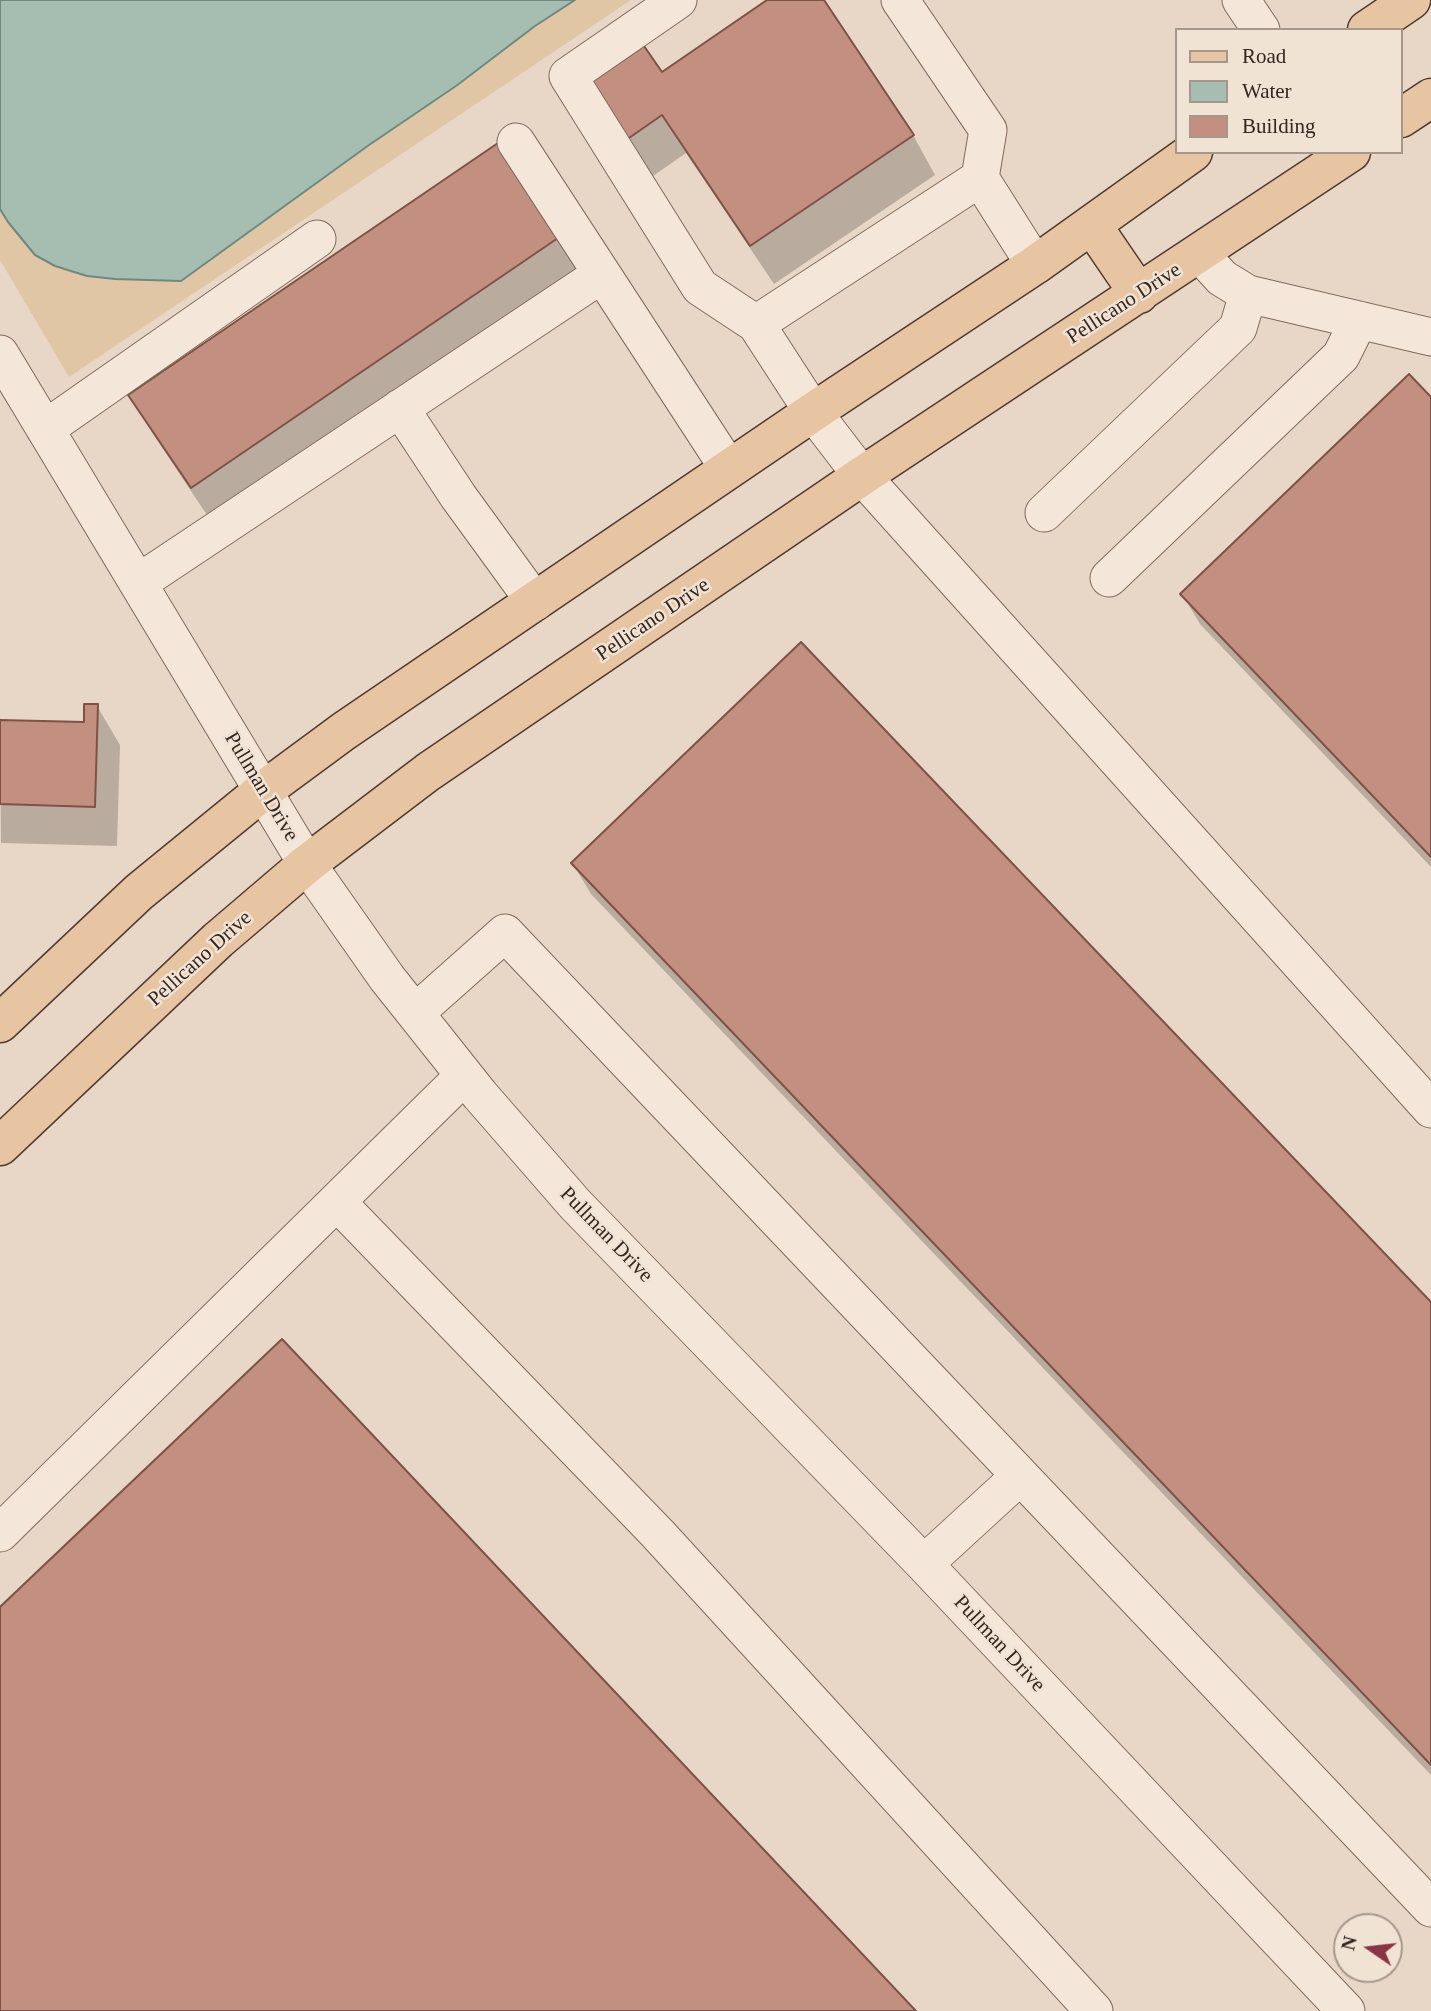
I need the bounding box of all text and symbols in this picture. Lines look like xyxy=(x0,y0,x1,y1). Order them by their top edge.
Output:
legend xyxy=(1176,28,1403,154)
text: Road xyxy=(1242,44,1286,68)
text: Water xyxy=(1242,79,1292,103)
text: Building xyxy=(1242,114,1316,138)
street label: Pellicano Drive xyxy=(1062,258,1186,350)
street label: Pellicano Drive xyxy=(592,573,714,667)
street label: Pullman Drive xyxy=(219,728,303,846)
street label: Pellicano Drive xyxy=(143,906,257,1012)
street label: Pullman Drive xyxy=(554,1182,658,1288)
street label: Pullman Drive xyxy=(948,1590,1050,1698)
north arrow xyxy=(1333,1913,1403,1983)
text: N xyxy=(1337,1934,1361,1952)

